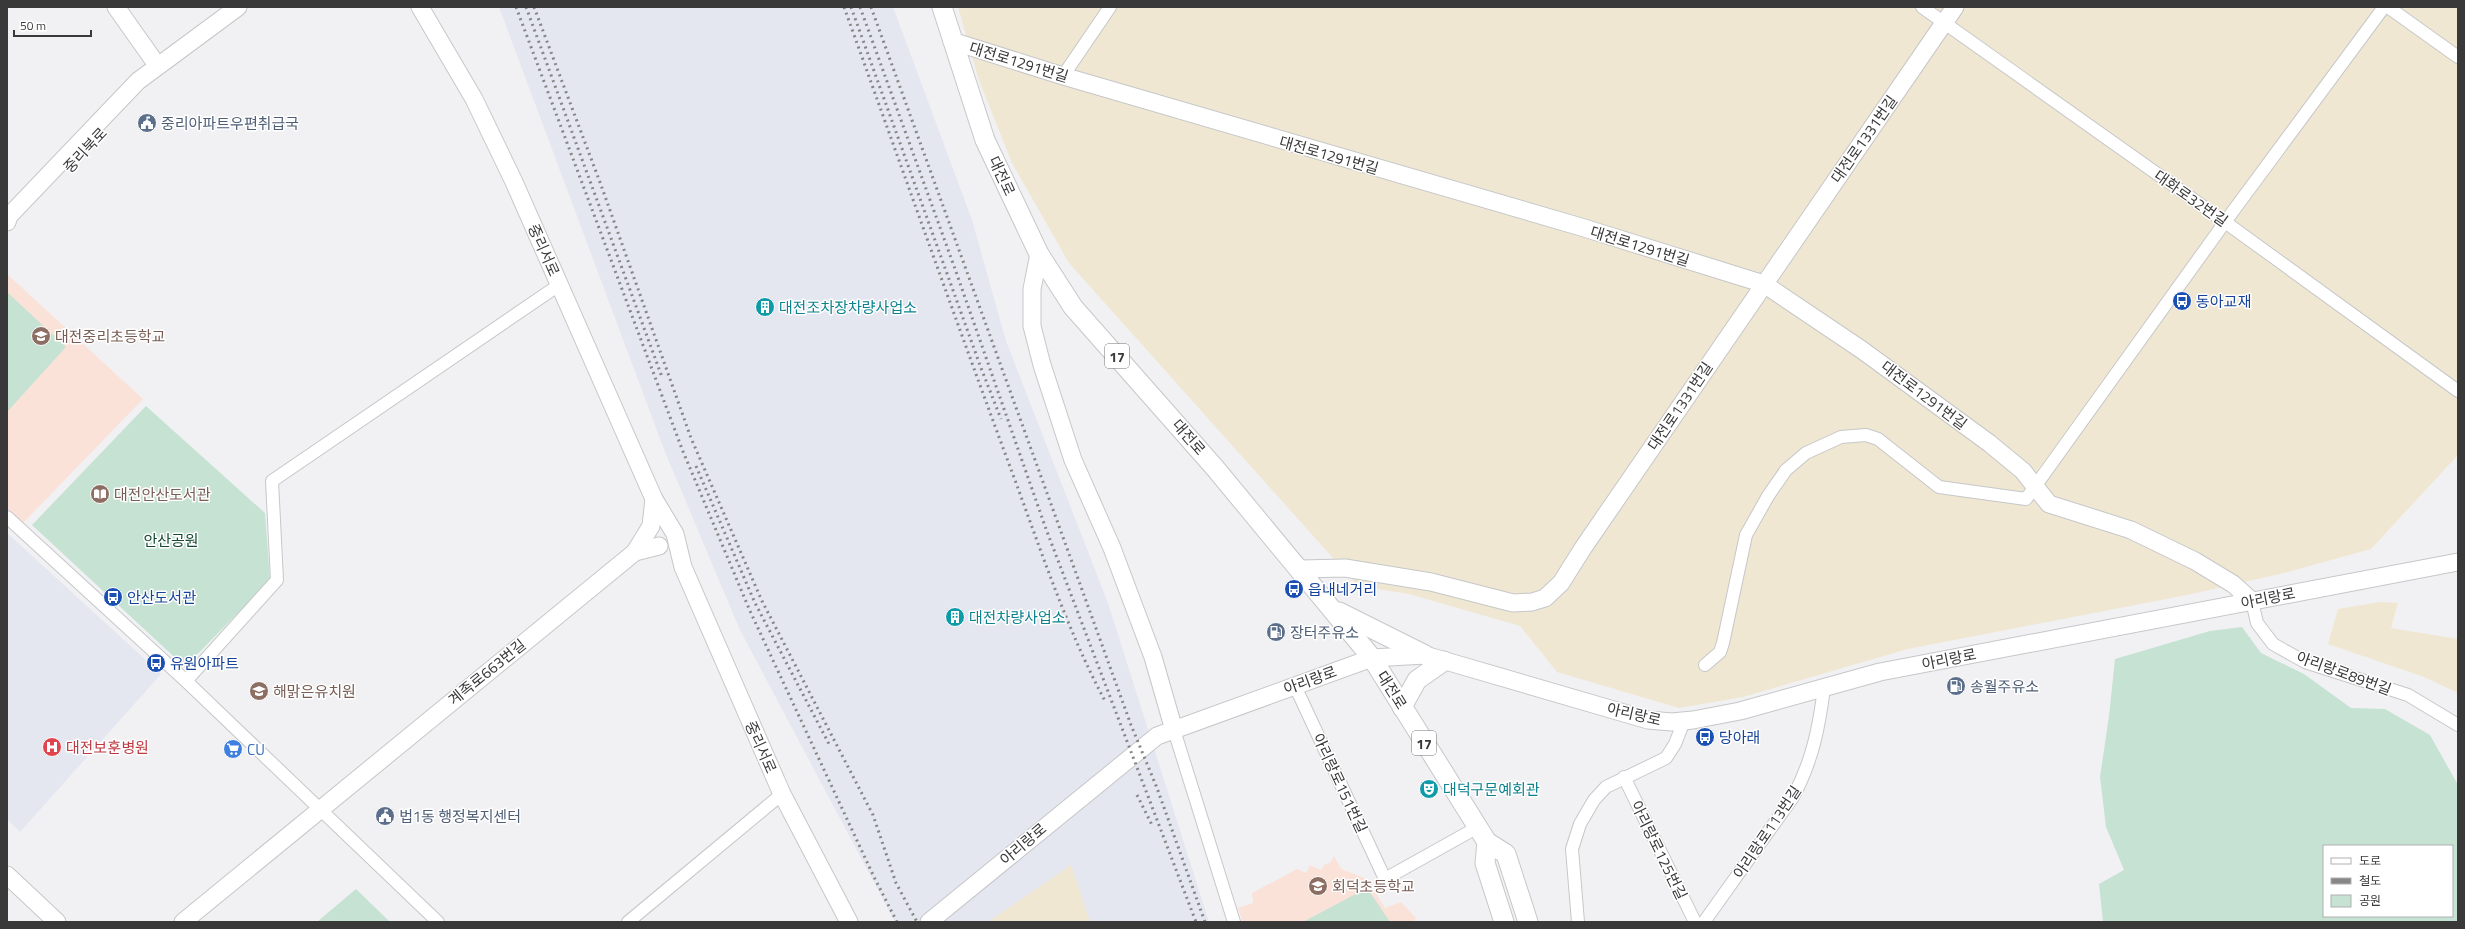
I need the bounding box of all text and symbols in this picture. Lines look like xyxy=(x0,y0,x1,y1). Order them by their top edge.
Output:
scale bar xyxy=(14,12,91,38)
text: 50 m xyxy=(20,16,46,35)
street label: 대전로1291번길 xyxy=(967,36,1071,88)
street label: 대전로1331번길 xyxy=(1825,90,1903,188)
public building icon: 중리아파트우편취급국 xyxy=(136,112,158,134)
place label: 중리아파트우편취급국 xyxy=(161,112,299,135)
street label: 중리북로 xyxy=(58,122,112,178)
street label: 대전로1291번길 xyxy=(1277,130,1381,180)
street label: 대전로 xyxy=(983,152,1021,200)
street label: 대화로32번길 xyxy=(2149,164,2233,232)
street label: 중리서로 xyxy=(522,220,566,280)
street label: 대전로1291번길 xyxy=(1588,220,1692,272)
bus stop icon: 동아교재 xyxy=(2171,290,2193,312)
place label: 동아교재 xyxy=(2196,290,2251,313)
building icon: 대전조차장차량사업소 xyxy=(754,296,776,318)
place label: 대전조차장차량사업소 xyxy=(779,296,917,319)
school or university icon: 대전중리초등학교 xyxy=(30,325,52,347)
place label: 대전중리초등학교 xyxy=(55,325,165,348)
road number: 17 xyxy=(1105,344,1129,368)
street label: 대전로1291번길 xyxy=(1876,355,1972,435)
street label: 대전로1331번길 xyxy=(1642,357,1718,455)
street label: 대전로 xyxy=(1167,414,1211,460)
library icon: 대전안산도서관 xyxy=(89,483,111,505)
place label: 대전안산도서관 xyxy=(114,483,211,506)
park label: 안산공원 xyxy=(143,529,199,552)
bus stop icon: 읍내네거리 xyxy=(1283,578,1305,600)
place label: 읍내네거리 xyxy=(1308,578,1377,601)
street label: 아리랑로 xyxy=(2239,581,2297,615)
bus stop icon: 안산도서관 xyxy=(102,586,124,608)
place label: 안산도서관 xyxy=(127,586,196,609)
building icon: 대전차량사업소 xyxy=(944,606,966,628)
place label: 대전차량사업소 xyxy=(969,606,1066,629)
fuel station icon: 장터주유소 xyxy=(1265,621,1287,643)
place label: 장터주유소 xyxy=(1290,621,1359,644)
street label: 계족로663번길 xyxy=(443,633,531,711)
street label: 아리랑로 xyxy=(1920,642,1978,676)
street label: 아리랑로89번길 xyxy=(2293,645,2395,701)
bus stop icon: 유원아파트 xyxy=(145,652,167,674)
place label: 유원아파트 xyxy=(170,652,239,675)
street label: 아리랑로 xyxy=(1280,660,1340,700)
street label: 대전로 xyxy=(1371,666,1413,714)
fuel station icon: 송월주유소 xyxy=(1945,675,1967,697)
place label: 송월주유소 xyxy=(1970,675,2039,698)
school or university icon: 해맑은유치원 xyxy=(248,680,270,702)
place label: 해맑은유치원 xyxy=(273,680,356,703)
street label: 아리랑로 xyxy=(1605,697,1663,731)
street label: 중리서로 xyxy=(739,717,783,777)
bus stop icon: 당아래 xyxy=(1694,726,1716,748)
place label: 당아래 xyxy=(1719,726,1760,749)
street label: 아리랑로151번길 xyxy=(1307,729,1373,837)
road number: 17 xyxy=(1412,731,1436,755)
hospital icon: 대전보훈병원 xyxy=(41,736,63,758)
place label: 대전보훈병원 xyxy=(66,736,149,759)
supermarket icon: CU xyxy=(222,738,244,760)
place label: CU xyxy=(247,738,265,761)
theatre icon: 대덕구문예회관 xyxy=(1418,778,1440,800)
place label: 대덕구문예회관 xyxy=(1443,778,1540,801)
street label: 아리랑로113번길 xyxy=(1727,781,1807,883)
street label: 아리랑로125번길 xyxy=(1625,796,1693,904)
public building icon: 법1동 행정복지센터 xyxy=(374,805,396,827)
place label: 법1동 행정복지센터 xyxy=(399,805,521,828)
street label: 아리랑로 xyxy=(994,817,1052,871)
legend xyxy=(2323,845,2453,917)
text: 도로 xyxy=(2359,851,2381,870)
text: 철도 xyxy=(2359,871,2381,890)
school or university icon: 회덕초등학교 xyxy=(1307,875,1329,897)
place label: 회덕초등학교 xyxy=(1332,875,1415,898)
text: 공원 xyxy=(2359,891,2381,910)

